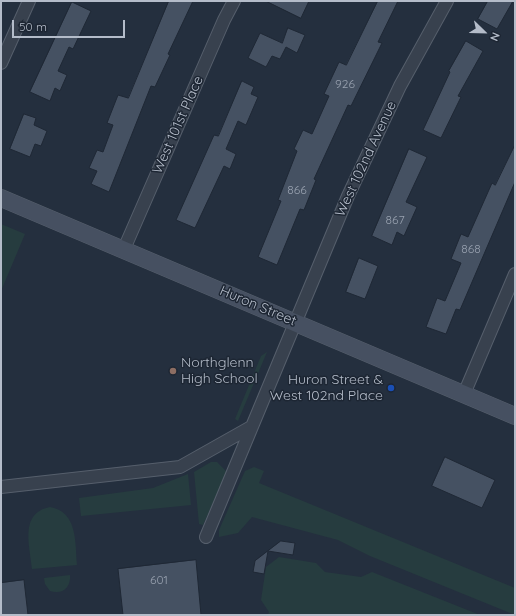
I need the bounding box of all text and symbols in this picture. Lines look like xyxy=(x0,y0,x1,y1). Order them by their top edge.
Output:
scale bar xyxy=(14,12,127,38)
north arrow xyxy=(464,12,504,52)
text: 50 m xyxy=(19,19,47,34)
text: N xyxy=(487,30,503,43)
street label: West 101st Place xyxy=(149,73,207,177)
house number: 926 xyxy=(335,77,355,91)
street label: West 102nd Avenue xyxy=(332,98,400,220)
house number: 866 xyxy=(287,183,307,197)
house number: 867 xyxy=(385,213,405,227)
house number: 868 xyxy=(461,242,481,256)
street label: Huron Street xyxy=(217,282,299,330)
place label: Northglenn High School xyxy=(181,355,258,388)
marker: Northglenn High School xyxy=(168,366,178,376)
place label: Huron Street & West 102nd Place xyxy=(270,372,383,404)
marker: Huron Street & West 102nd Place xyxy=(386,383,396,393)
house number: 601 xyxy=(150,573,168,587)

